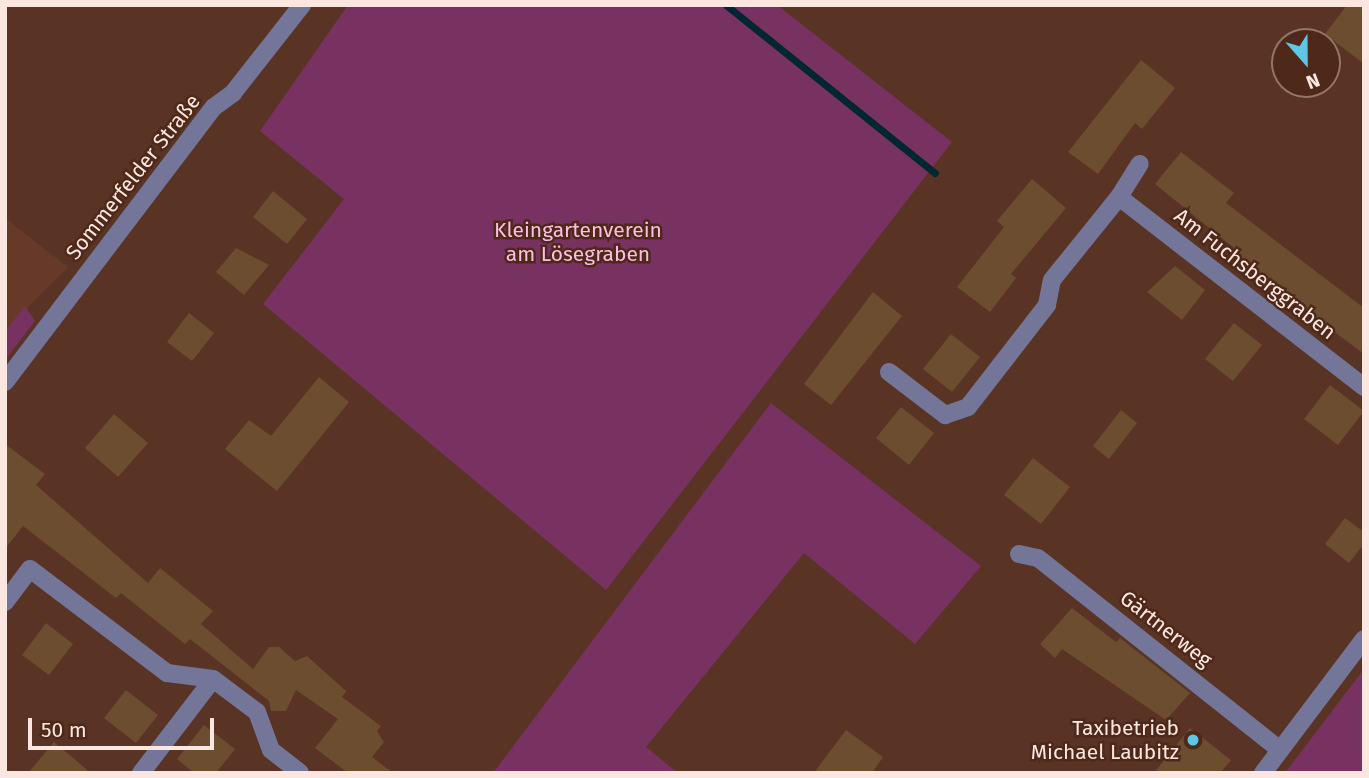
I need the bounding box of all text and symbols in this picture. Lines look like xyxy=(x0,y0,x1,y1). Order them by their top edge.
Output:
north arrow xyxy=(1271,28,1341,98)
text: N xyxy=(1303,68,1323,94)
street label: Sommerfelder Straße xyxy=(61,89,205,265)
street label: Am Fuchsberggraben xyxy=(1169,203,1341,345)
park label: Kleingartenverein am Lösegraben xyxy=(494,217,662,267)
street label: Gärtnerweg xyxy=(1115,585,1217,673)
scale bar xyxy=(32,704,217,748)
place label: Taxibetrieb Michael Laubitz xyxy=(1031,715,1179,765)
text: 50 m xyxy=(41,717,87,743)
marker: Taxibetrieb Michael Laubitz xyxy=(1185,732,1201,748)

